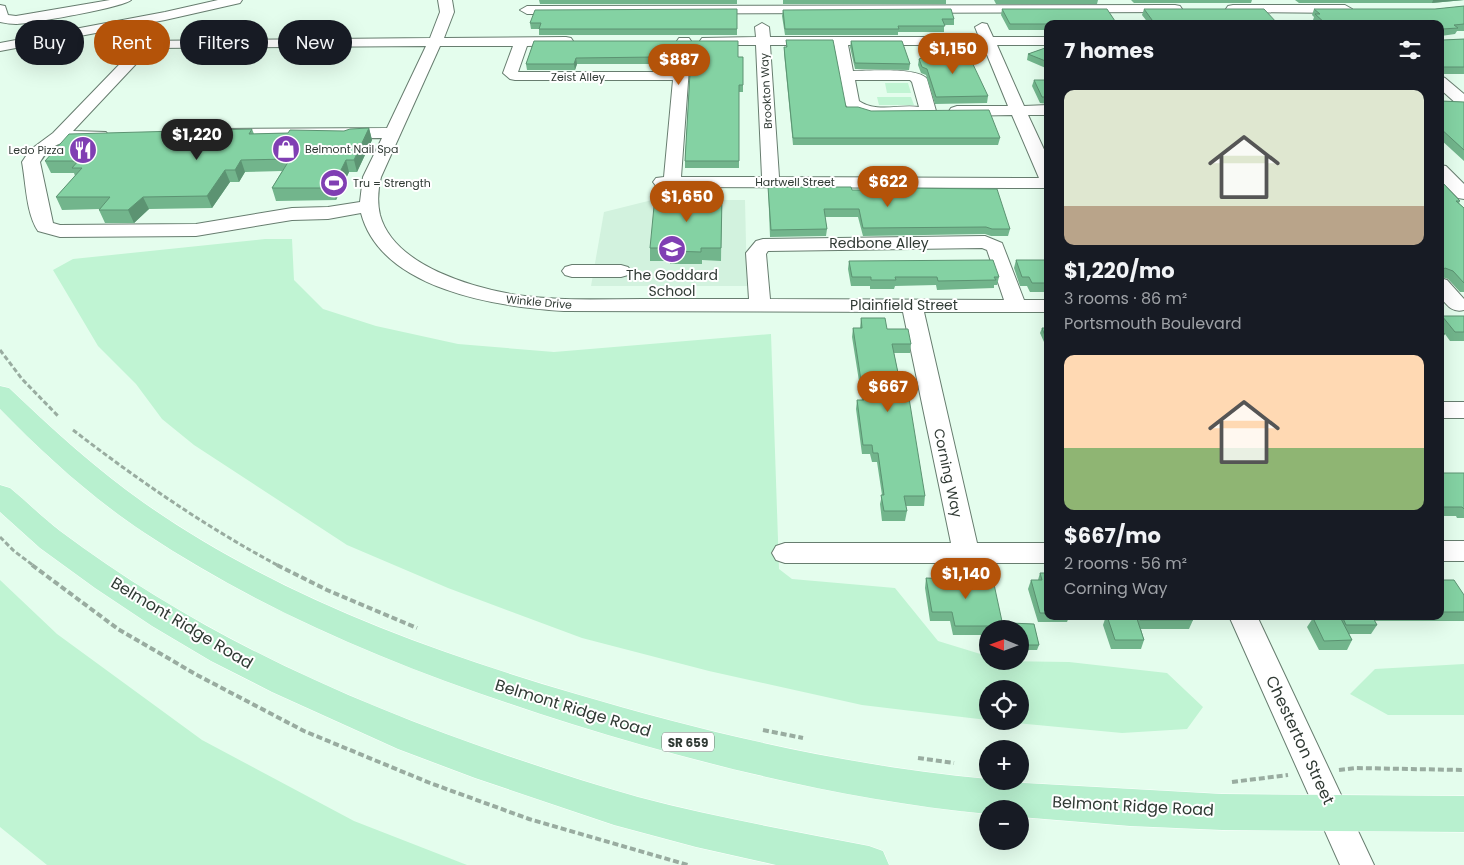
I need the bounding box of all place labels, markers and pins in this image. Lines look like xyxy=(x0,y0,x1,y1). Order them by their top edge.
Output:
pin: $1,150 xyxy=(912,32,994,75)
pin: $887 xyxy=(649,44,709,86)
pin: $1,220 xyxy=(156,119,238,161)
shop icon: Belmont Nail Spa xyxy=(271,134,301,164)
restaurant icon: Ledo Pizza xyxy=(68,135,98,165)
place label: Belmont Nail Spa xyxy=(305,141,398,157)
place label: Ledo Pizza xyxy=(8,142,64,158)
pin: $622 xyxy=(858,166,918,208)
sports icon: Tru = Strength xyxy=(319,168,349,198)
place label: Tru = Strength xyxy=(353,175,431,191)
pin: $1,650 xyxy=(646,180,728,223)
school or university icon: The Goddard School xyxy=(657,234,687,264)
place label: The Goddard School xyxy=(626,265,718,301)
pin: $667 xyxy=(858,370,918,413)
pin: $1,140 xyxy=(925,558,1007,600)

